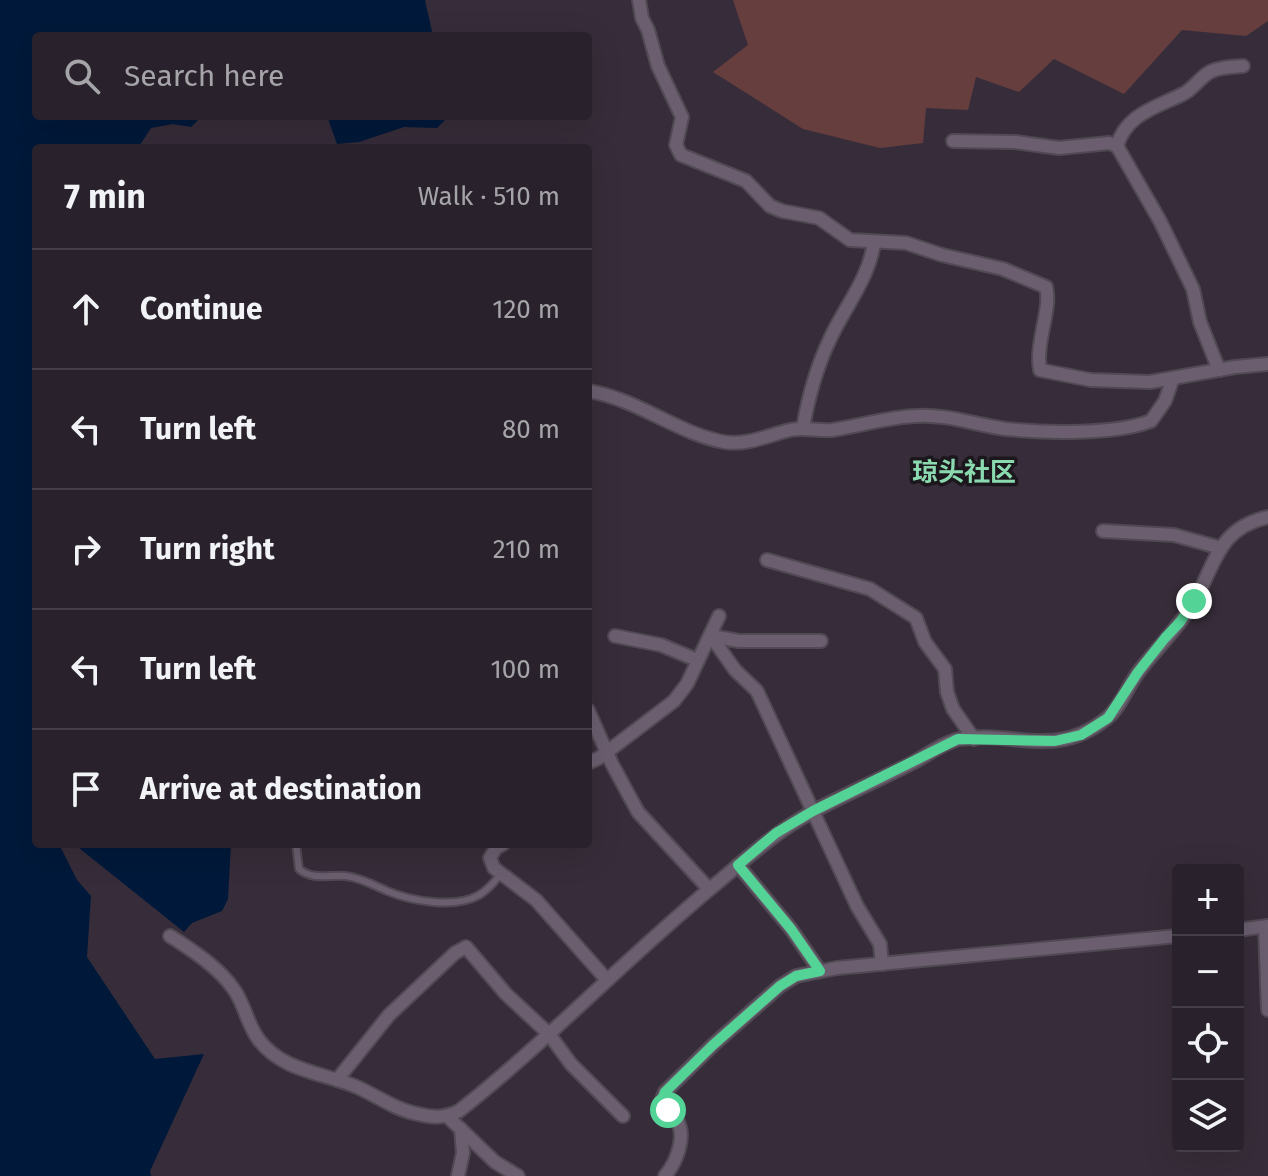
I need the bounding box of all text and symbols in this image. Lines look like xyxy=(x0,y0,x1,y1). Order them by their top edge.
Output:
search box xyxy=(32,32,592,120)
icon: search xyxy=(60,54,104,98)
text: Search here xyxy=(124,58,284,94)
text: 7 min xyxy=(64,176,146,217)
text: Walk · 510 m xyxy=(418,181,560,212)
icon: ahead xyxy=(64,287,108,331)
text: Continue xyxy=(140,291,263,327)
text: 120 m xyxy=(492,294,560,325)
icon: left xyxy=(64,407,108,451)
text: Turn left xyxy=(140,411,256,447)
text: 80 m xyxy=(502,414,560,445)
district label: 琼头社区 xyxy=(912,457,1016,488)
icon: right xyxy=(64,527,108,571)
text: Turn right xyxy=(140,531,275,567)
text: 210 m xyxy=(493,534,560,565)
route end xyxy=(1176,583,1212,619)
icon: left xyxy=(64,647,108,691)
text: Turn left xyxy=(140,651,256,687)
text: 100 m xyxy=(491,654,560,685)
icon: arrive xyxy=(64,767,108,811)
text: Arrive at destination xyxy=(140,771,422,807)
map controls xyxy=(1172,864,1244,1152)
button: + xyxy=(1172,864,1244,936)
button: − xyxy=(1172,936,1244,1008)
button: locate xyxy=(1172,1008,1244,1080)
button: layers xyxy=(1172,1080,1244,1152)
route start xyxy=(650,1092,686,1128)

